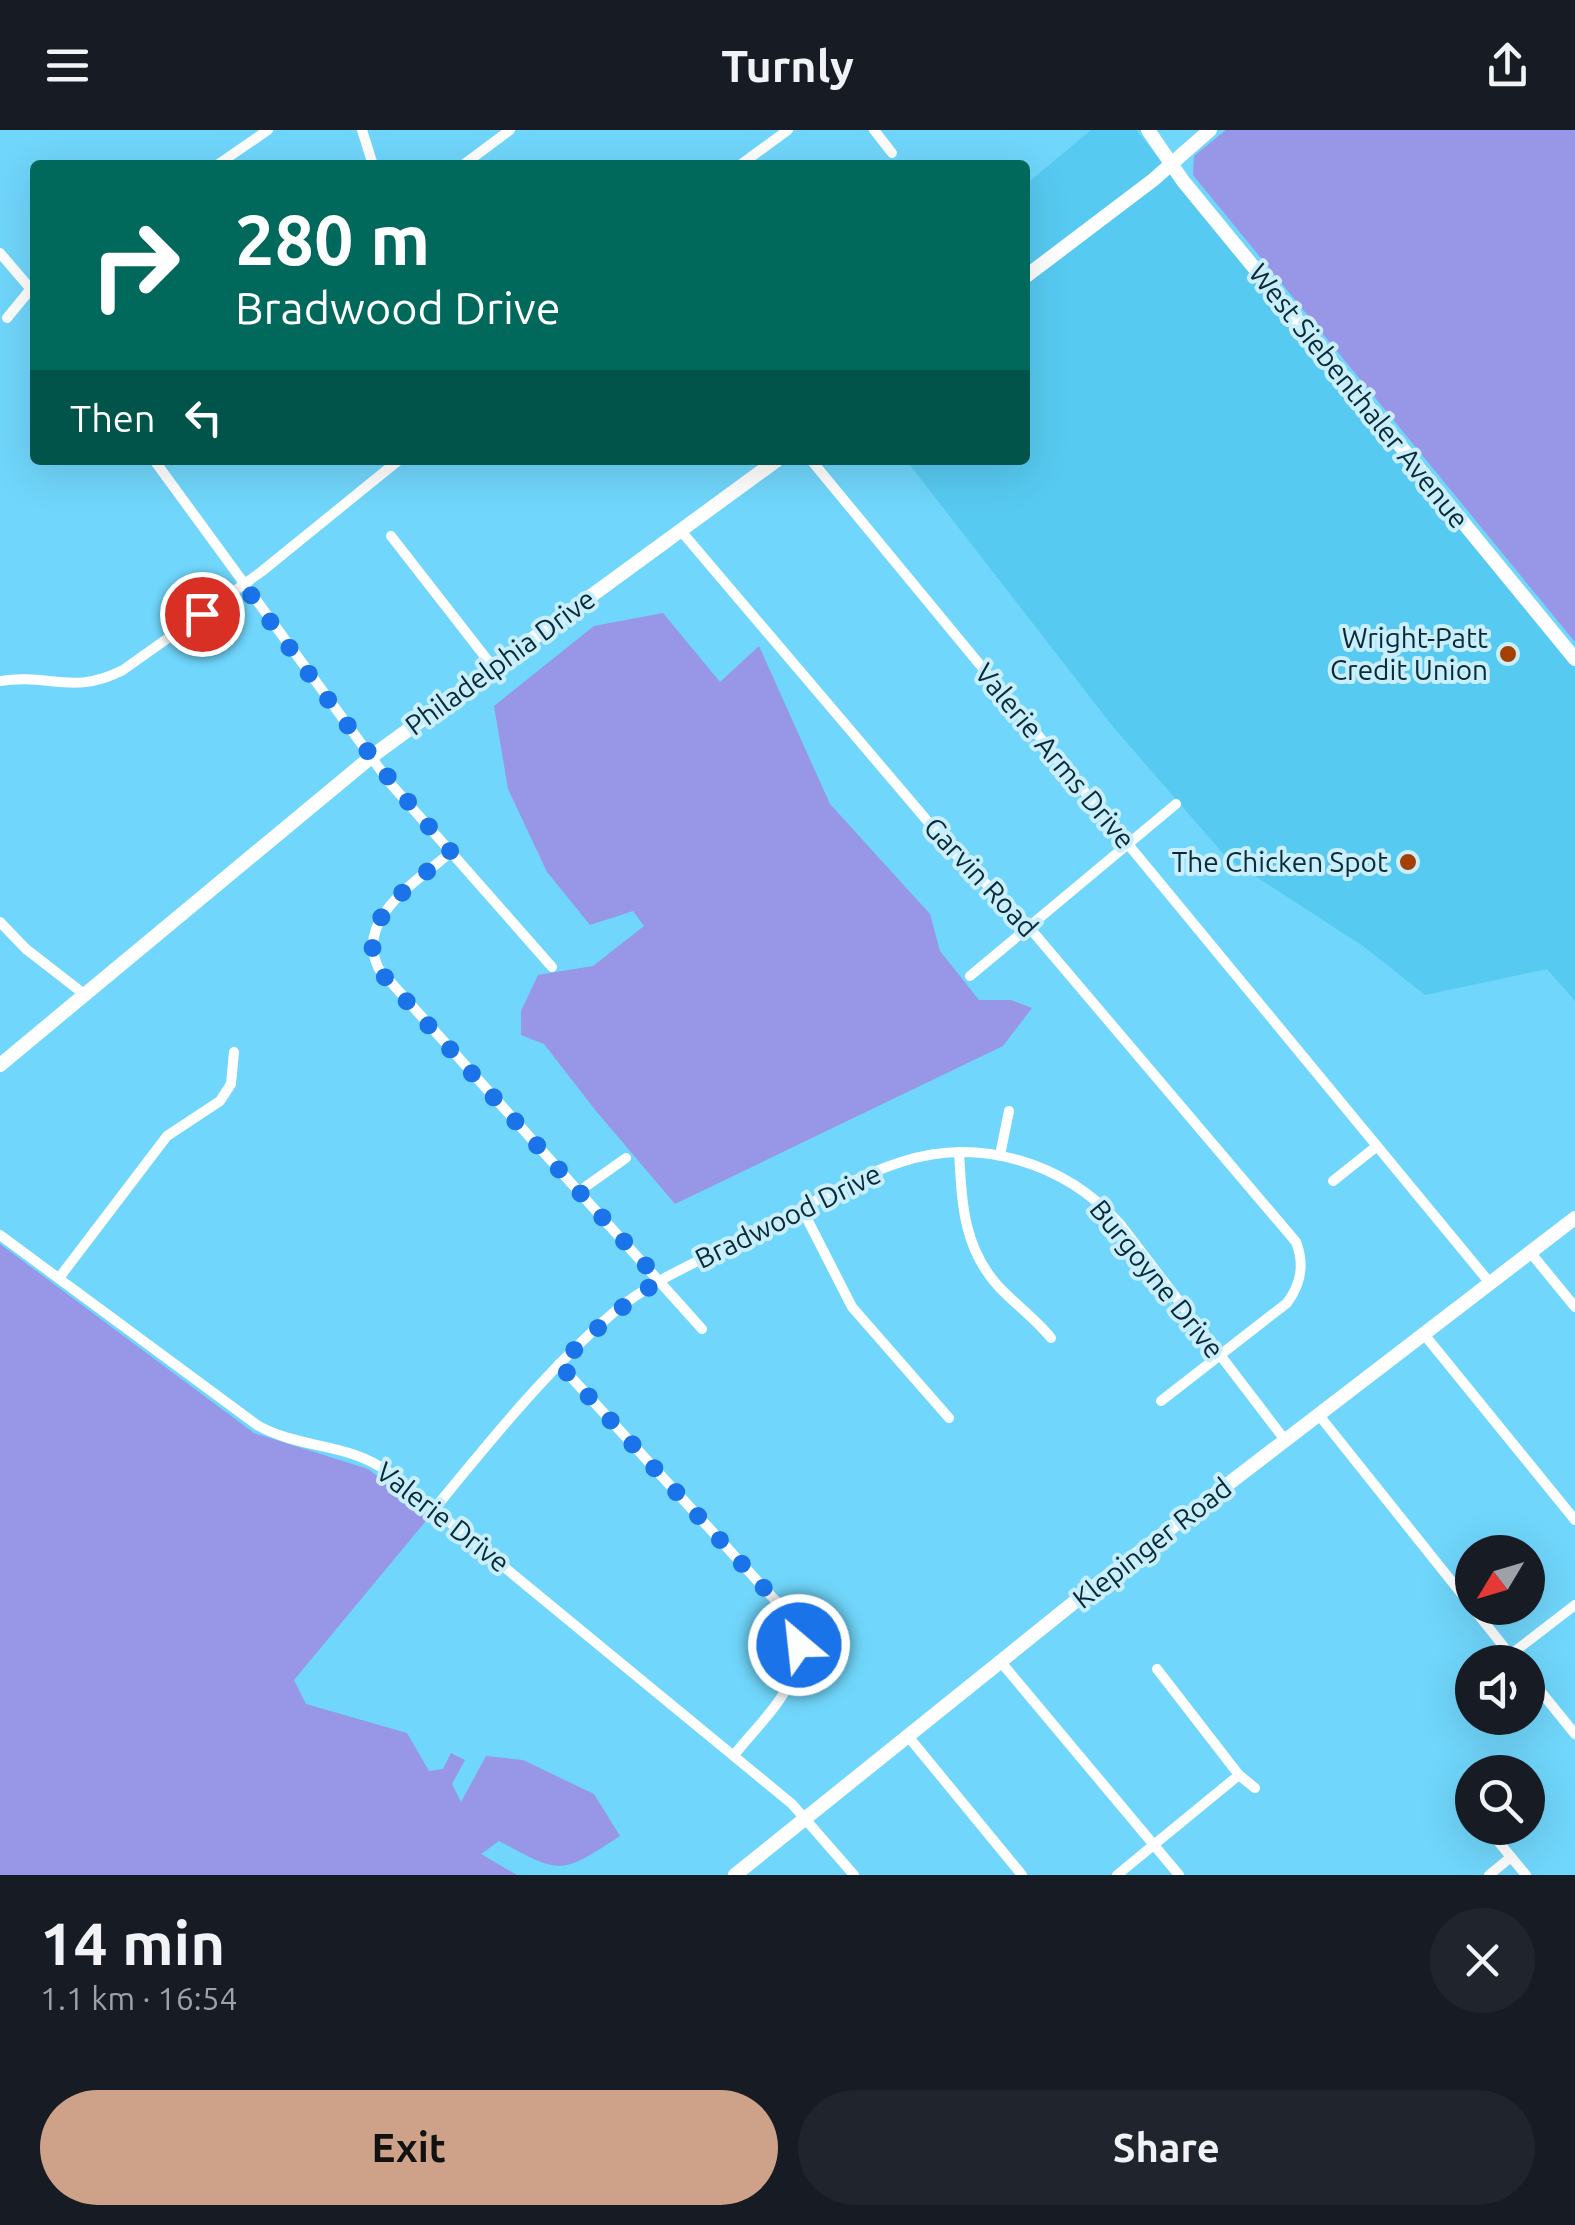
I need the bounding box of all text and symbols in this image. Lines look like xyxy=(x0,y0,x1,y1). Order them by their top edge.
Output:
icon: menu xyxy=(40,38,95,93)
icon: share xyxy=(1480,38,1535,93)
text: Turnly xyxy=(721,40,854,91)
icon: right xyxy=(70,200,200,330)
text: 280 m xyxy=(235,200,430,278)
street label: West Siebenthaler Avenue xyxy=(1243,257,1476,534)
text: Bradwood Drive xyxy=(235,282,561,333)
icon: left xyxy=(176,390,231,445)
text: Then xyxy=(70,397,156,439)
pin xyxy=(160,572,245,657)
street label: Philadelphia Drive xyxy=(399,582,601,741)
icon: arrive xyxy=(175,587,230,642)
place label: Wright-Patt Credit Union xyxy=(1330,622,1488,685)
marker: Wright-Patt Credit Union xyxy=(1497,643,1519,665)
street label: Valerie Arms Drive xyxy=(969,657,1142,854)
street label: Garvin Road xyxy=(918,811,1044,943)
place label: The Chicken Spot xyxy=(1172,846,1388,877)
marker: The Chicken Spot xyxy=(1397,851,1419,873)
street label: Bradwood Drive xyxy=(690,1157,886,1274)
street label: Burgoyne Drive xyxy=(1084,1193,1231,1364)
street label: Valerie Drive xyxy=(371,1455,516,1578)
street label: Klepinger Road xyxy=(1066,1471,1237,1614)
north arrow xyxy=(1455,1535,1545,1625)
map controls xyxy=(1455,1535,1545,1845)
position arrow xyxy=(747,1593,851,1697)
button: sound xyxy=(1455,1645,1545,1735)
button: search xyxy=(1455,1755,1545,1845)
button: close xyxy=(1430,1908,1535,2013)
text: 14 min xyxy=(40,1909,225,1976)
text: 1.1 km · 16:54 xyxy=(40,1980,238,2016)
button: Exit xyxy=(40,2090,778,2205)
button: Share xyxy=(798,2090,1535,2205)

